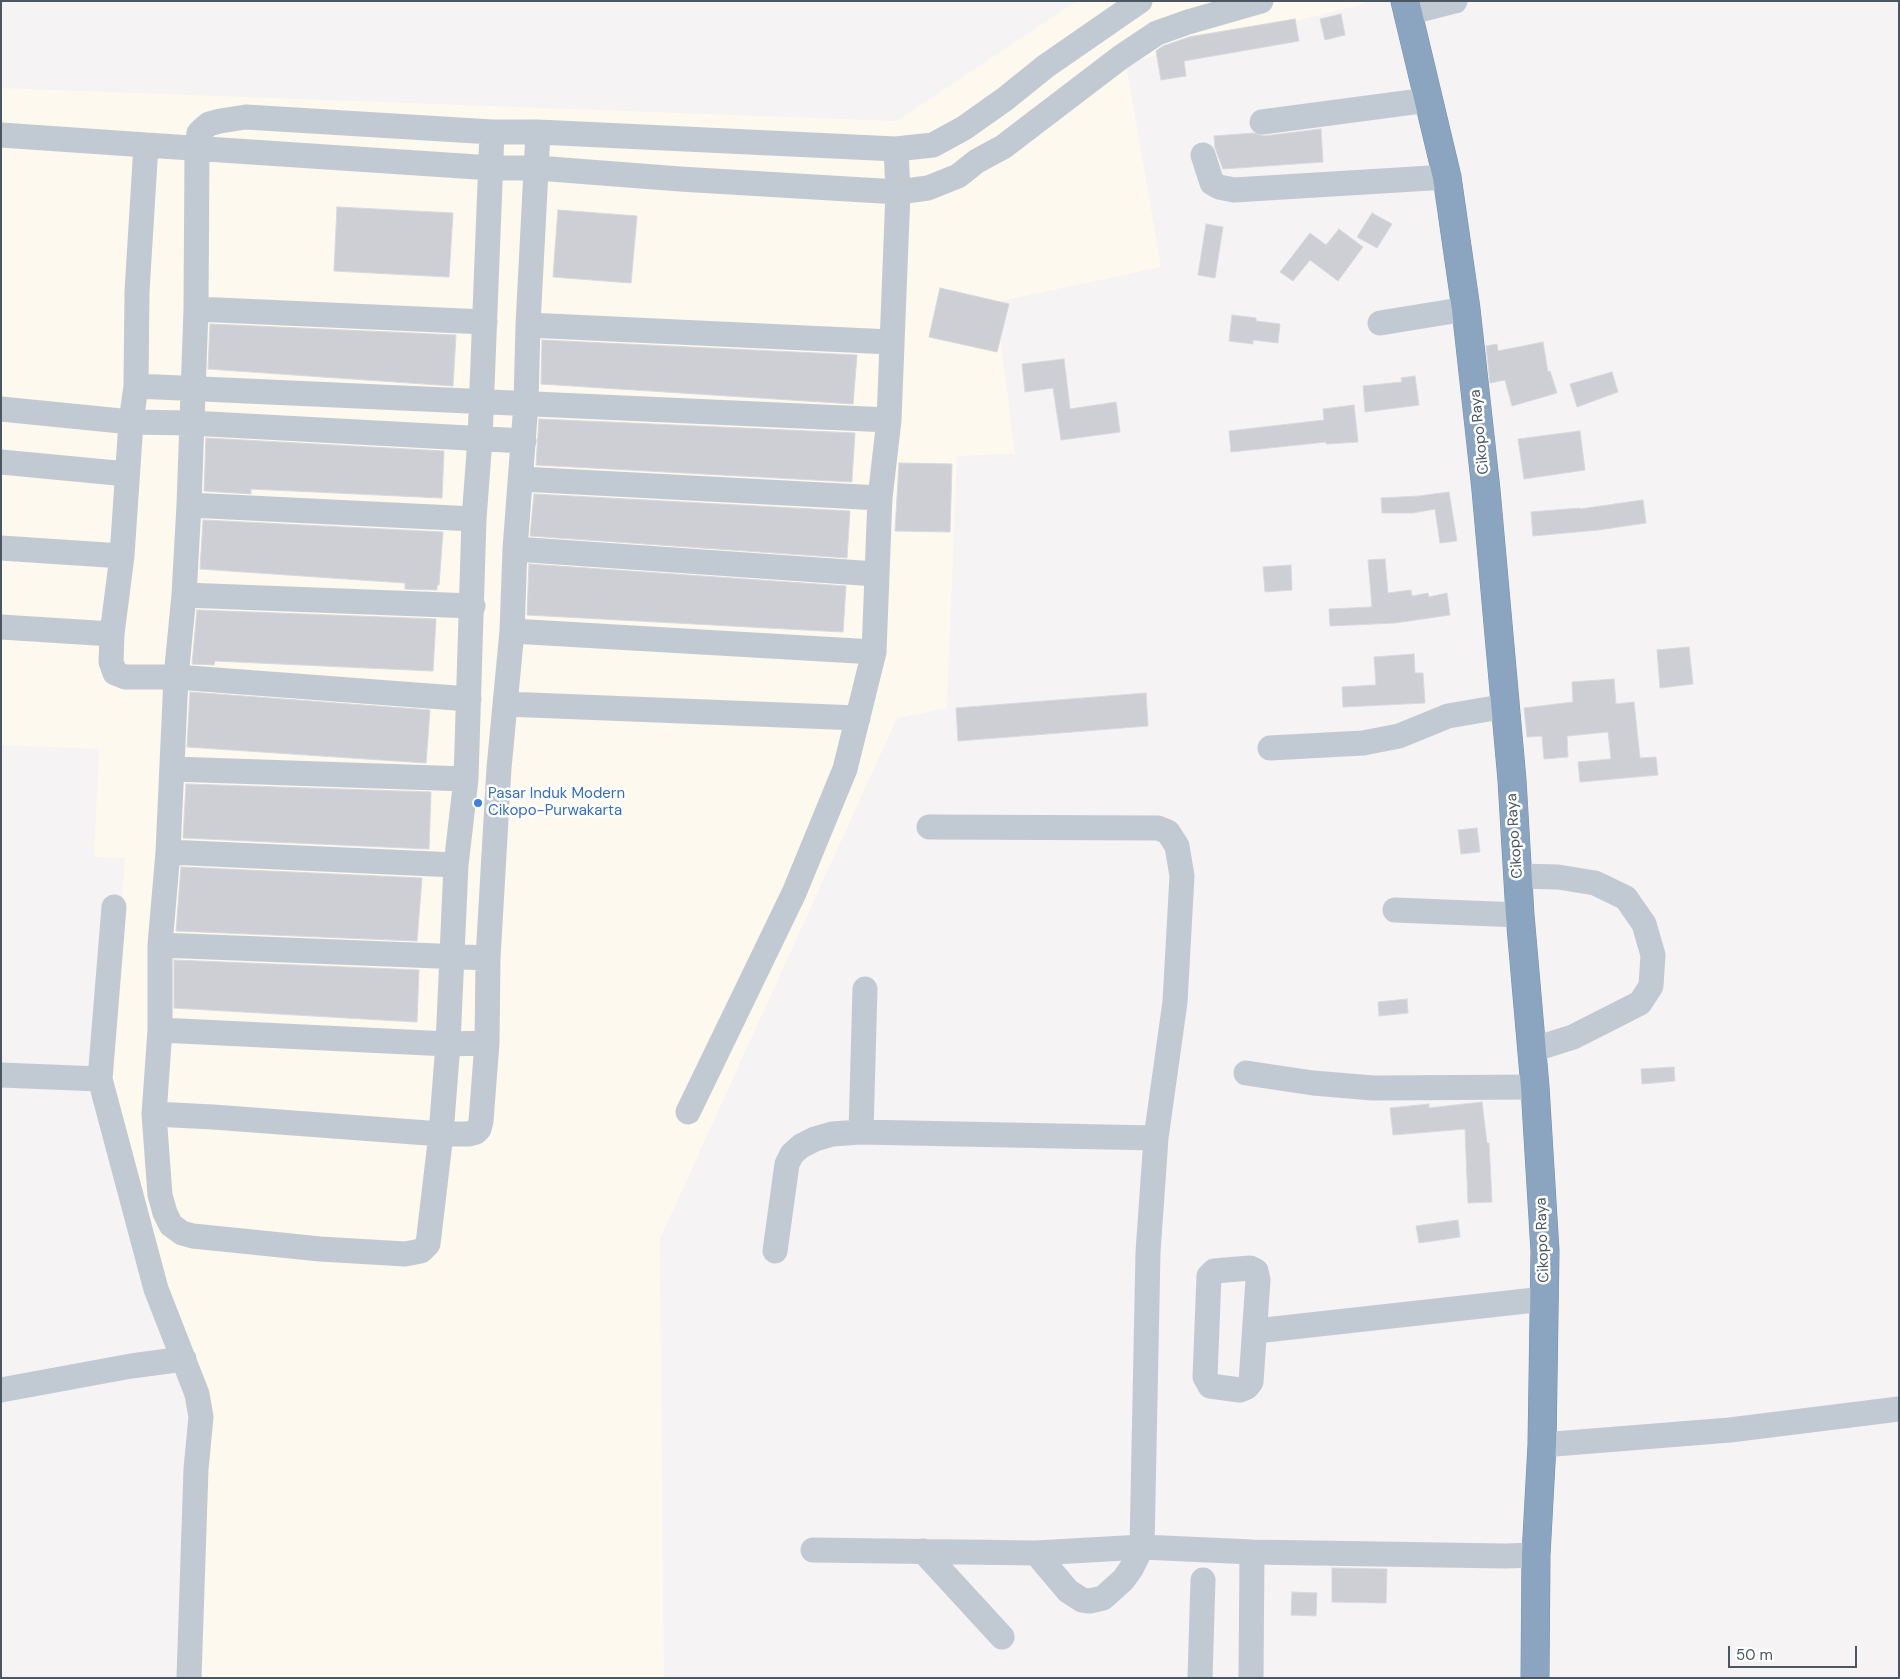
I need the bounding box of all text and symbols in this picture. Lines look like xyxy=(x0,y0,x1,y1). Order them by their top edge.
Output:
street label: Cikopo Raya xyxy=(1467,389,1493,475)
place label: Pasar Induk Modern Cikopo-Purwakarta xyxy=(488,785,625,820)
street label: Cikopo Raya xyxy=(1503,793,1527,879)
marker: Pasar Induk Modern Cikopo-Purwakarta xyxy=(472,797,484,809)
street label: Cikopo Raya xyxy=(1533,1197,1553,1283)
scale bar xyxy=(1730,1636,1859,1668)
text: 50 m xyxy=(1736,1645,1773,1665)

